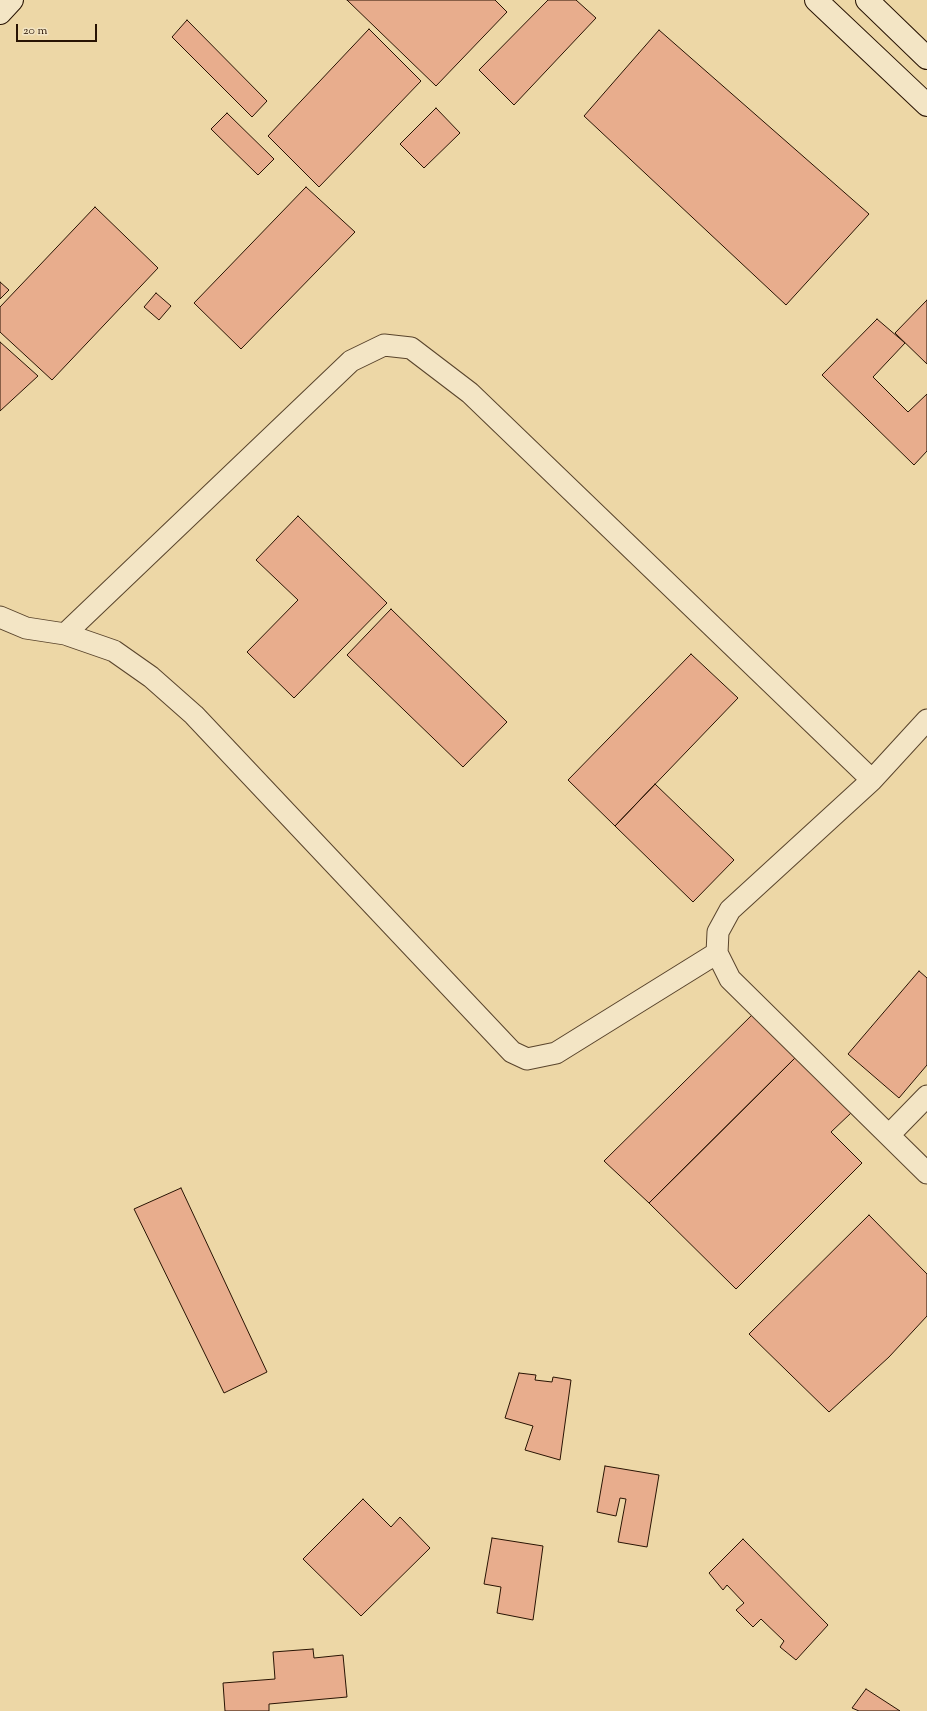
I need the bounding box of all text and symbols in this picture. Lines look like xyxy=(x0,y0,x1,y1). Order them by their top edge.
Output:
scale bar xyxy=(18,16,99,42)
text: 20 m xyxy=(23,22,47,40)

